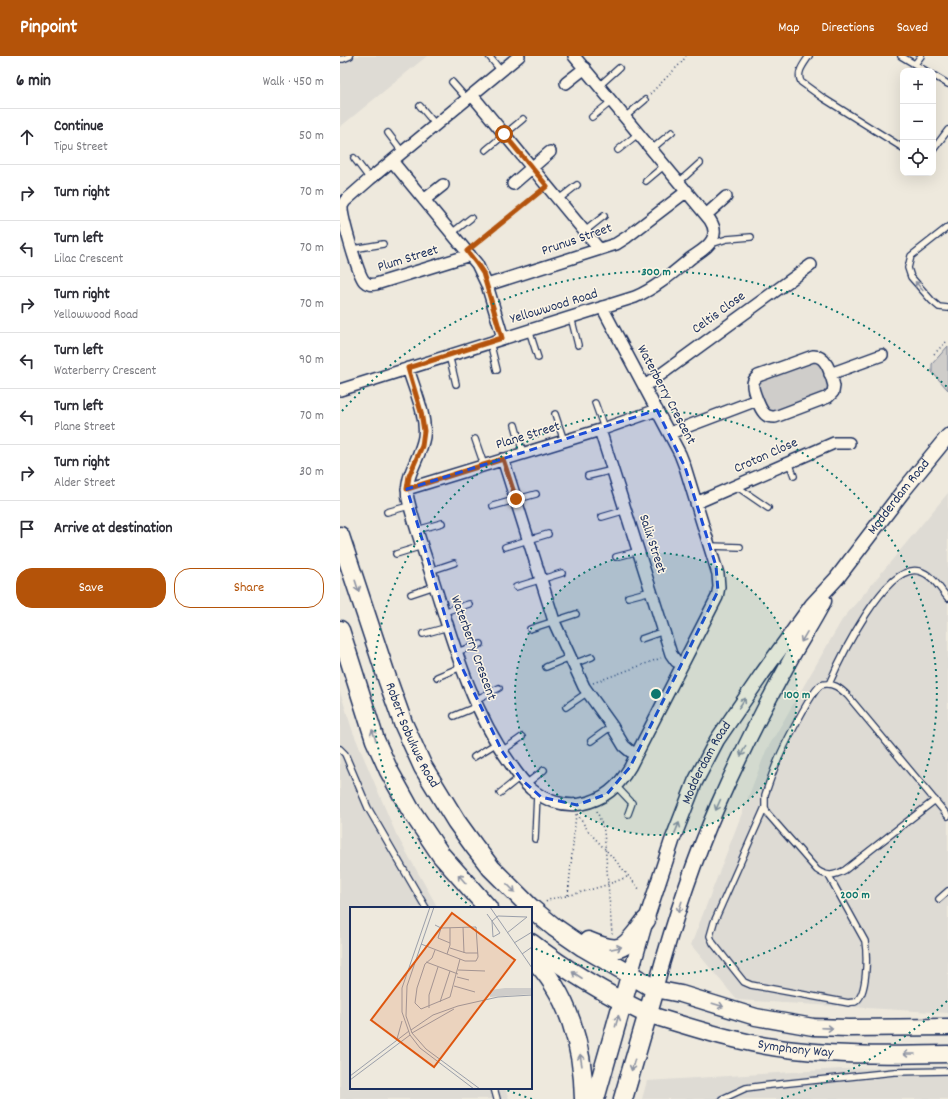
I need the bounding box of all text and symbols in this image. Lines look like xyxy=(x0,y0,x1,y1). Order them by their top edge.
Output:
text: Pinpoint xyxy=(20,15,77,42)
text: Map xyxy=(778,18,800,38)
text: Directions xyxy=(822,18,875,38)
text: Saved xyxy=(897,18,928,38)
map controls xyxy=(900,68,936,176)
button: + xyxy=(900,68,936,104)
text: 6 min xyxy=(16,70,51,94)
text: Walk · 450 m xyxy=(263,73,324,92)
button: − xyxy=(900,104,936,140)
text: Continue xyxy=(54,116,103,138)
route start xyxy=(495,125,513,143)
icon: ahead xyxy=(16,126,38,148)
text: 50 m xyxy=(299,127,324,146)
text: Tipu Street xyxy=(54,138,108,157)
button: locate xyxy=(900,140,936,176)
icon: right xyxy=(16,182,38,204)
text: Turn right xyxy=(54,182,110,204)
text: 70 m xyxy=(300,183,324,202)
street label: Prunus Street xyxy=(539,219,615,261)
text: Turn left xyxy=(54,228,103,250)
icon: left xyxy=(16,238,38,260)
text: 70 m xyxy=(300,239,324,258)
street label: Plum Street xyxy=(375,240,441,278)
text: Lilac Crescent xyxy=(54,250,123,269)
text: 300 m xyxy=(641,264,671,281)
one-way arrow xyxy=(914,280,923,291)
text: Turn right xyxy=(54,284,110,306)
street label: Yellowwood Road xyxy=(508,284,600,330)
street label: Celtis Close xyxy=(688,287,750,339)
icon: right xyxy=(16,294,38,316)
text: 70 m xyxy=(300,295,324,314)
text: Yellowwood Road xyxy=(54,306,138,325)
text: Turn left xyxy=(54,340,103,362)
street label: Waterberry Crescent xyxy=(631,342,701,448)
icon: left xyxy=(16,350,38,372)
text: 90 m xyxy=(299,351,324,370)
text: Waterberry Crescent xyxy=(54,362,156,381)
text: Turn left xyxy=(54,396,103,418)
icon: left xyxy=(16,406,38,428)
text: 70 m xyxy=(300,407,324,426)
street label: Plane Street xyxy=(493,417,563,455)
text: Plane Street xyxy=(54,418,115,437)
street label: Croton Close xyxy=(731,433,801,479)
text: Turn right xyxy=(54,452,110,474)
street label: Modderdam Road xyxy=(863,455,935,539)
icon: right xyxy=(16,462,38,484)
text: 30 m xyxy=(299,463,324,482)
text: Alder Street xyxy=(54,474,115,493)
route end xyxy=(507,490,525,508)
street label: Salix Street xyxy=(633,512,671,576)
icon: arrive xyxy=(16,518,38,540)
text: Arrive at destination xyxy=(54,518,172,540)
button: Save xyxy=(16,568,166,608)
button: Share xyxy=(174,568,324,608)
one-way arrow xyxy=(353,580,361,592)
street label: Waterberry Crescent xyxy=(445,593,501,703)
one-way arrow xyxy=(799,630,807,642)
street label: Robert Sobukwe Road xyxy=(379,680,444,792)
centre of rings xyxy=(649,687,663,701)
text: 100 m xyxy=(784,687,810,704)
one-way arrow xyxy=(738,698,746,709)
street label: Modderdam Road xyxy=(677,717,737,807)
one-way arrow xyxy=(369,730,377,742)
one-way arrow xyxy=(739,745,746,757)
one-way arrow xyxy=(713,799,721,811)
one-way arrow xyxy=(673,822,681,834)
one-way arrow xyxy=(457,874,466,885)
one-way arrow xyxy=(506,883,516,893)
text: 200 m xyxy=(840,887,870,904)
one-way arrow xyxy=(675,900,683,912)
inset map xyxy=(350,907,532,1089)
one-way arrow xyxy=(610,943,623,951)
one-way arrow xyxy=(572,971,583,979)
one-way arrow xyxy=(712,1002,725,1009)
one-way arrow xyxy=(614,1015,621,1028)
one-way arrow xyxy=(820,1024,833,1031)
street label: Symphony Way xyxy=(756,1035,834,1063)
one-way arrow xyxy=(903,1050,916,1058)
one-way arrow xyxy=(577,1054,585,1067)
one-way arrow xyxy=(629,1058,636,1071)

